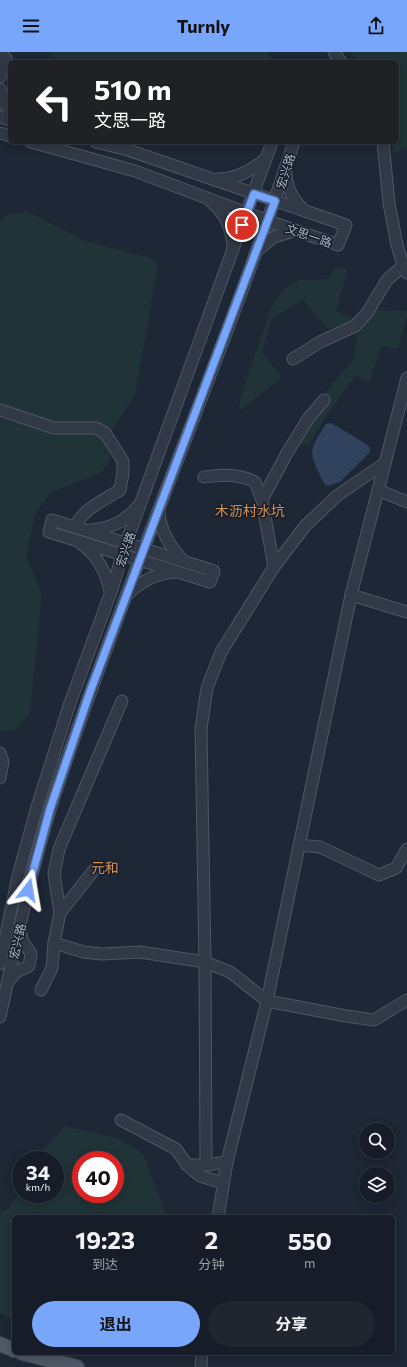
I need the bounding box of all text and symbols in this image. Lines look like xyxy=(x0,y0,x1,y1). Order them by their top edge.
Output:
icon: menu xyxy=(20,15,42,37)
text: Turnly xyxy=(177,15,230,37)
icon: share xyxy=(365,15,387,37)
text: 510 m xyxy=(94,72,171,106)
icon: left xyxy=(28,76,80,128)
text: 文思一路 xyxy=(94,109,166,131)
street label: 宏兴路 xyxy=(273,152,297,190)
pin xyxy=(225,208,259,242)
icon: arrive xyxy=(231,214,253,236)
street label: 文思一路 xyxy=(284,221,334,249)
district label: 木沥村水坑 xyxy=(215,502,285,519)
street label: 宏兴路 xyxy=(113,530,137,568)
district label: 元和 xyxy=(91,859,119,876)
position arrow xyxy=(7,869,49,911)
street label: 宏兴路 xyxy=(6,922,28,960)
map controls xyxy=(359,1123,395,1203)
button: search xyxy=(359,1123,395,1159)
speed limit sign: 40 xyxy=(72,1151,124,1203)
text: 34 xyxy=(26,1160,50,1184)
button: layers xyxy=(359,1167,395,1203)
text: km/h xyxy=(26,1181,50,1193)
text: 19:23 xyxy=(75,1225,135,1254)
text: 2 xyxy=(205,1225,218,1254)
text: 550 xyxy=(288,1226,332,1255)
text: m xyxy=(304,1255,315,1271)
text: 到达 xyxy=(92,1256,118,1272)
text: 分钟 xyxy=(198,1256,224,1272)
button: 退出 xyxy=(32,1301,200,1347)
button: 分享 xyxy=(208,1301,375,1347)

